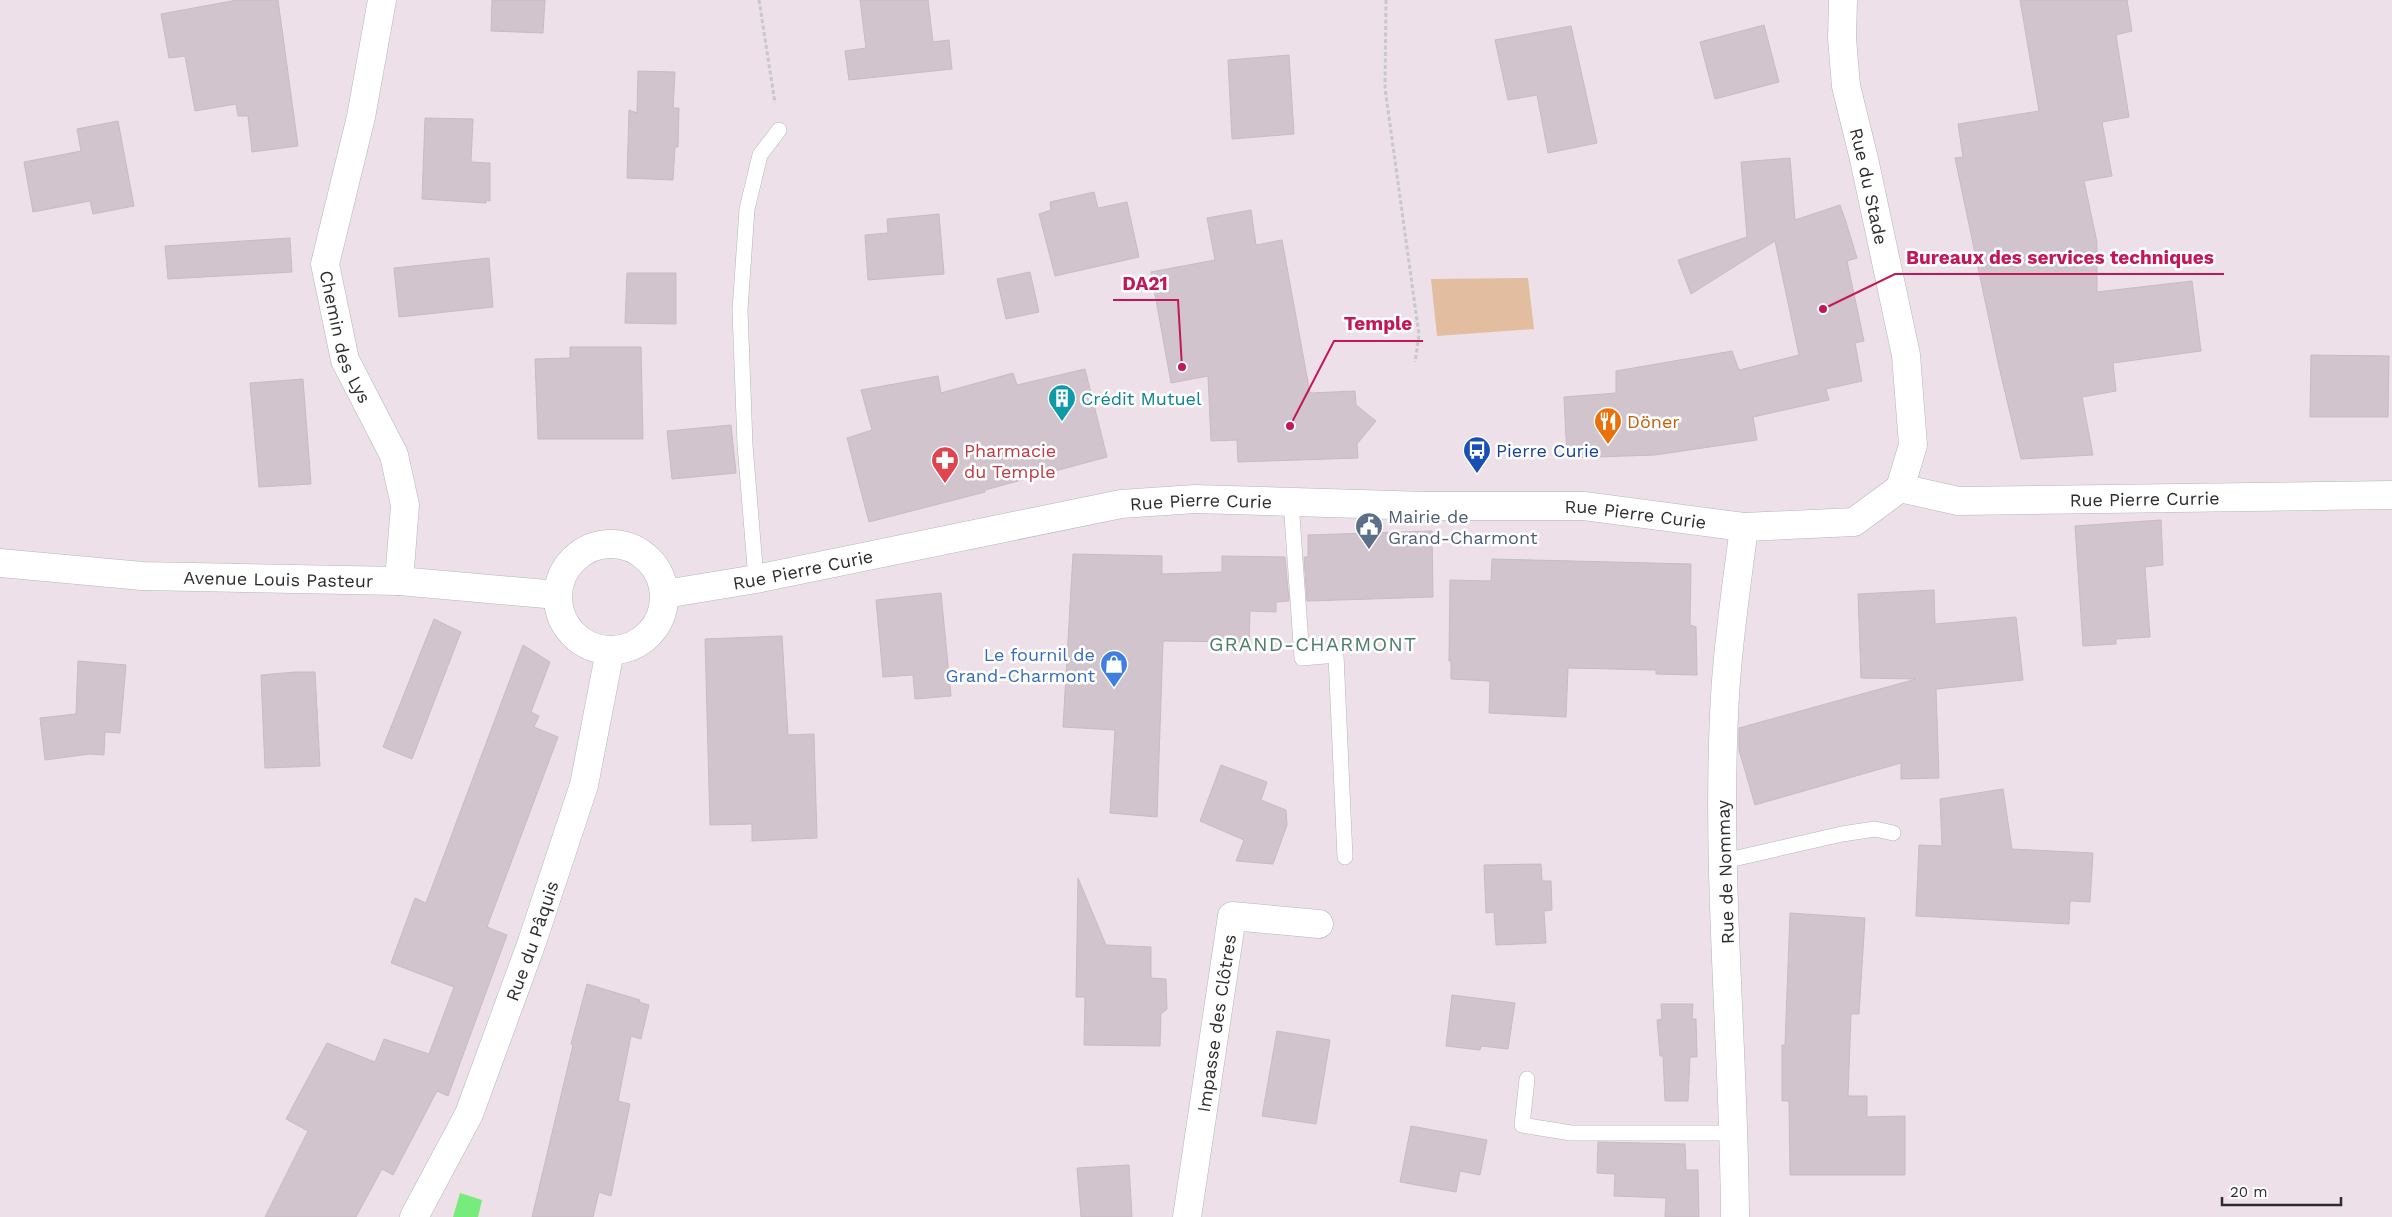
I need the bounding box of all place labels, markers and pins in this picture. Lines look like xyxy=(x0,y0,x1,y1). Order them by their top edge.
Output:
callout: Bureaux des services techniques xyxy=(1895,240,2224,274)
callout: DA21 xyxy=(1113,266,1178,300)
callout: Temple xyxy=(1334,307,1423,341)
building icon: Crédit Mutuel xyxy=(1047,383,1077,422)
place label: Crédit Mutuel xyxy=(1081,388,1202,409)
restaurant icon: Döner xyxy=(1593,406,1623,445)
place label: Döner xyxy=(1627,411,1680,432)
bus stop icon: Pierre Curie xyxy=(1462,435,1492,474)
place label: Pharmacie du Temple xyxy=(964,440,1056,482)
place label: Pierre Curie xyxy=(1496,440,1599,461)
pharmacy icon: Pharmacie du Temple xyxy=(930,445,960,484)
place label: Mairie de Grand-Charmont xyxy=(1388,506,1538,548)
public building icon: Mairie de Grand-Charmont xyxy=(1354,511,1384,550)
place label: Le fournil de Grand-Charmont xyxy=(946,644,1095,686)
shop icon: Le fournil de Grand-Charmont xyxy=(1099,649,1129,688)

